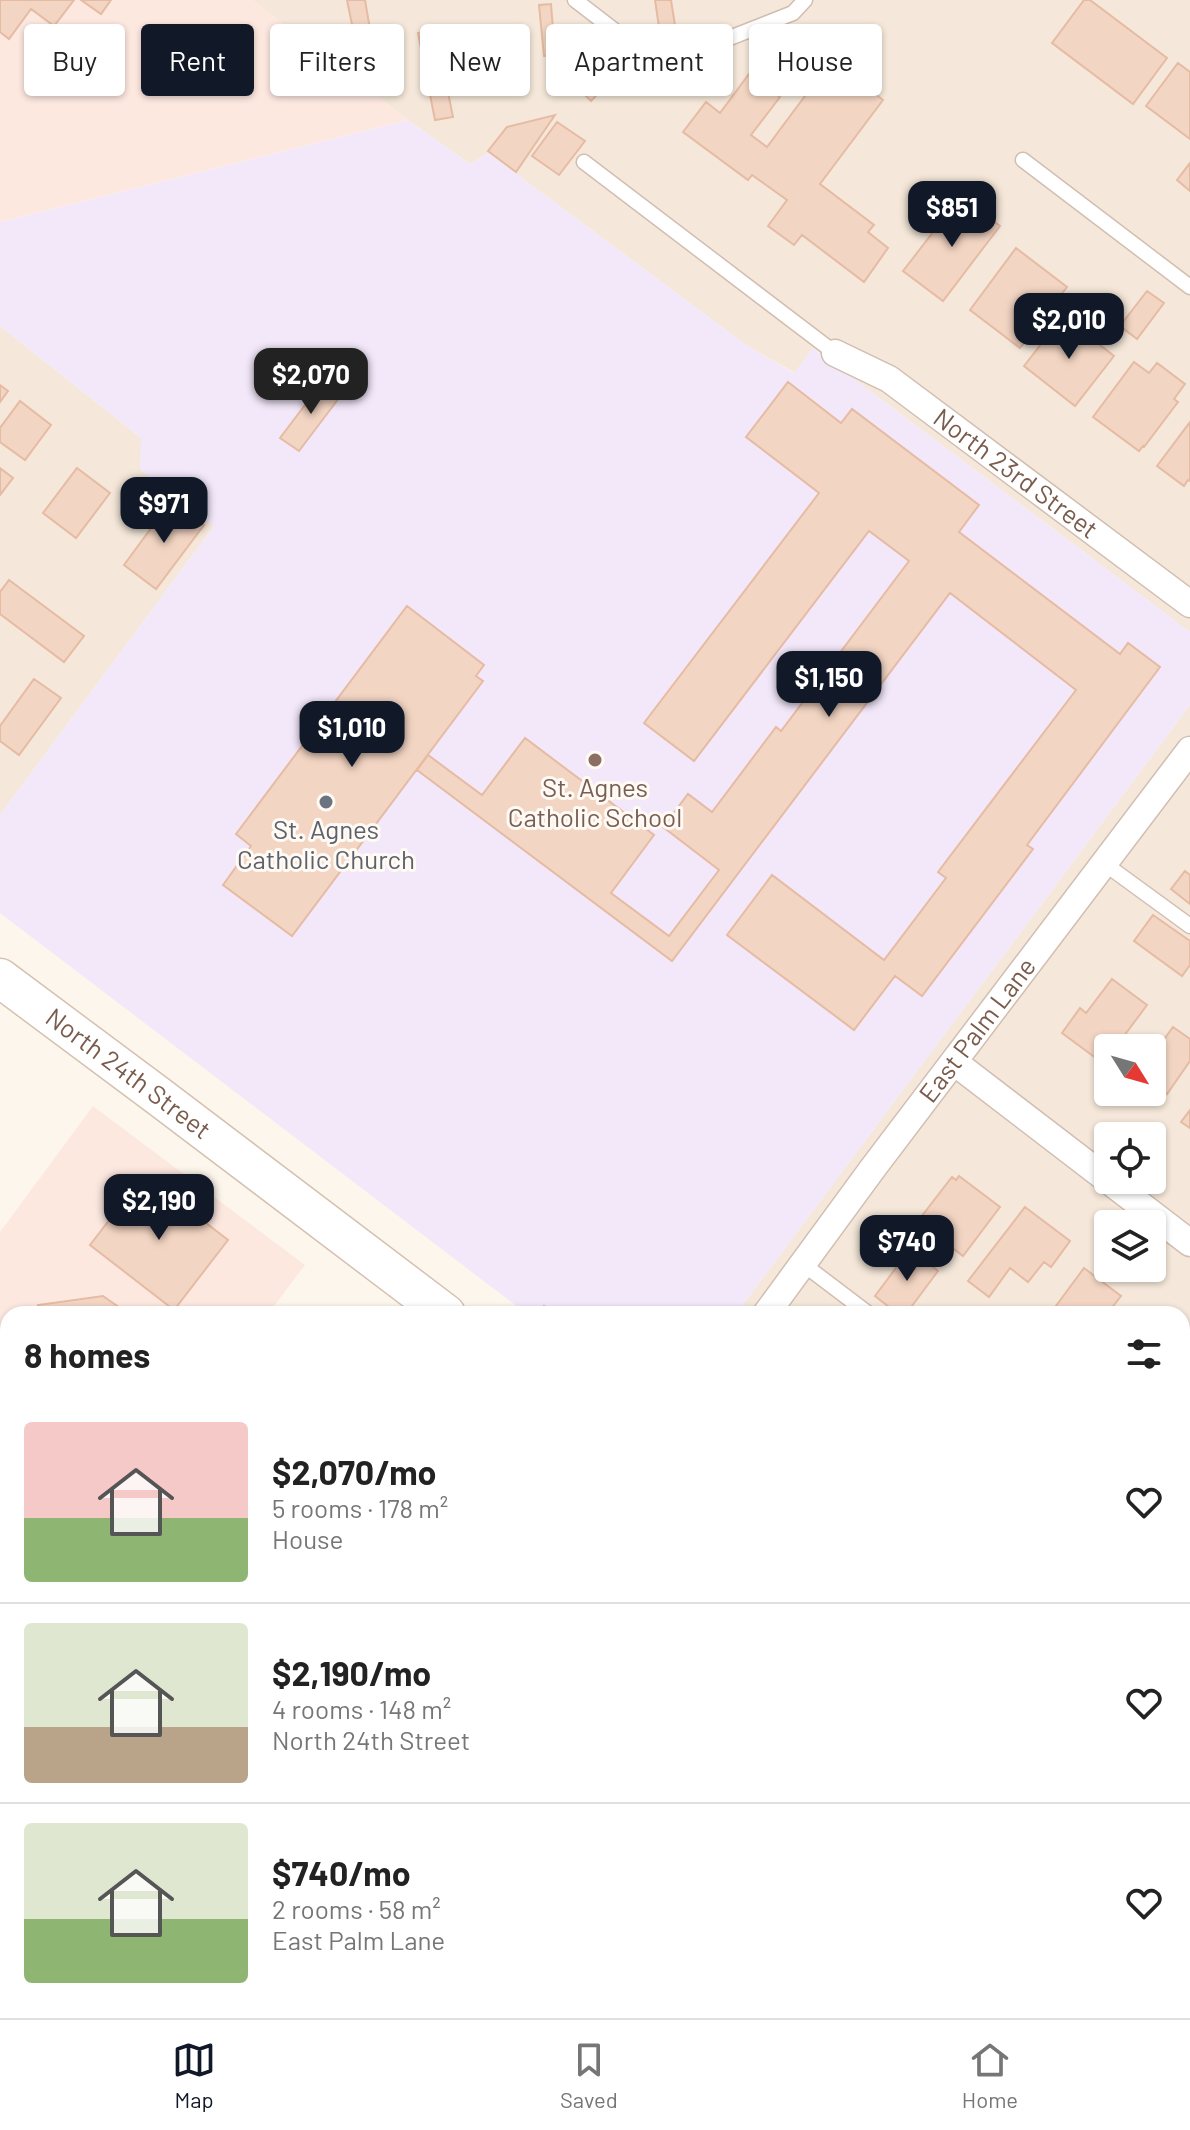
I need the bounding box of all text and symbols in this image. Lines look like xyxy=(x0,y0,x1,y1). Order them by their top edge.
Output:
chip: Buy xyxy=(24,24,125,96)
chip: Rent xyxy=(141,24,254,96)
chip: Filters xyxy=(270,24,404,96)
chip: New xyxy=(420,24,530,96)
chip: Apartment xyxy=(546,24,733,96)
chip: House xyxy=(749,24,882,96)
pin: $851 xyxy=(905,181,999,249)
text: $851 xyxy=(926,191,978,222)
pin: $2,010 xyxy=(1004,293,1134,361)
text: $2,010 xyxy=(1032,303,1106,334)
pin: $2,070 xyxy=(246,348,376,416)
text: $2,070 xyxy=(272,358,350,389)
street label: North 23rd Street xyxy=(928,401,1105,544)
pin: $971 xyxy=(117,477,211,545)
text: $971 xyxy=(139,487,189,518)
pin: $1,150 xyxy=(764,651,894,719)
text: $1,150 xyxy=(794,661,864,692)
pin: $1,010 xyxy=(287,701,417,769)
text: $1,010 xyxy=(318,711,386,742)
marker: St. Agnes Catholic School xyxy=(586,751,604,769)
place label: St. Agnes Catholic School xyxy=(508,771,682,832)
marker: St. Agnes Catholic Church xyxy=(317,793,335,811)
place label: St. Agnes Catholic Church xyxy=(237,813,415,874)
street label: East Palm Lane xyxy=(912,951,1041,1108)
street label: North 24th Street xyxy=(40,1001,218,1144)
north arrow xyxy=(1094,1034,1166,1106)
map controls xyxy=(1094,1034,1166,1282)
button: locate xyxy=(1094,1122,1166,1194)
pin: $2,190 xyxy=(94,1174,224,1242)
text: $2,190 xyxy=(122,1184,196,1215)
button: layers xyxy=(1094,1210,1166,1282)
pin: $740 xyxy=(860,1215,954,1283)
text: $740 xyxy=(878,1225,936,1256)
icon: filters xyxy=(1122,1332,1166,1376)
text: 8 homes xyxy=(24,1334,150,1375)
text: $2,070/mo xyxy=(272,1451,437,1492)
icon: home xyxy=(88,1454,184,1550)
icon: heart xyxy=(1122,1480,1166,1524)
text: 5 rooms · 178 m² xyxy=(272,1492,448,1523)
text: House xyxy=(272,1523,343,1554)
text: $2,190/mo xyxy=(272,1652,431,1693)
icon: home xyxy=(88,1655,184,1751)
icon: heart xyxy=(1122,1681,1166,1725)
text: 4 rooms · 148 m² xyxy=(272,1693,451,1724)
text: North 24th Street xyxy=(272,1724,470,1755)
text: $740/mo xyxy=(272,1852,411,1893)
icon: home xyxy=(88,1855,184,1951)
icon: heart xyxy=(1122,1881,1166,1925)
text: 2 rooms · 58 m² xyxy=(272,1893,441,1924)
text: East Palm Lane xyxy=(272,1924,445,1955)
tab: Map xyxy=(172,2038,216,2112)
tab: Saved xyxy=(560,2038,618,2112)
tab: Home xyxy=(962,2038,1018,2112)

